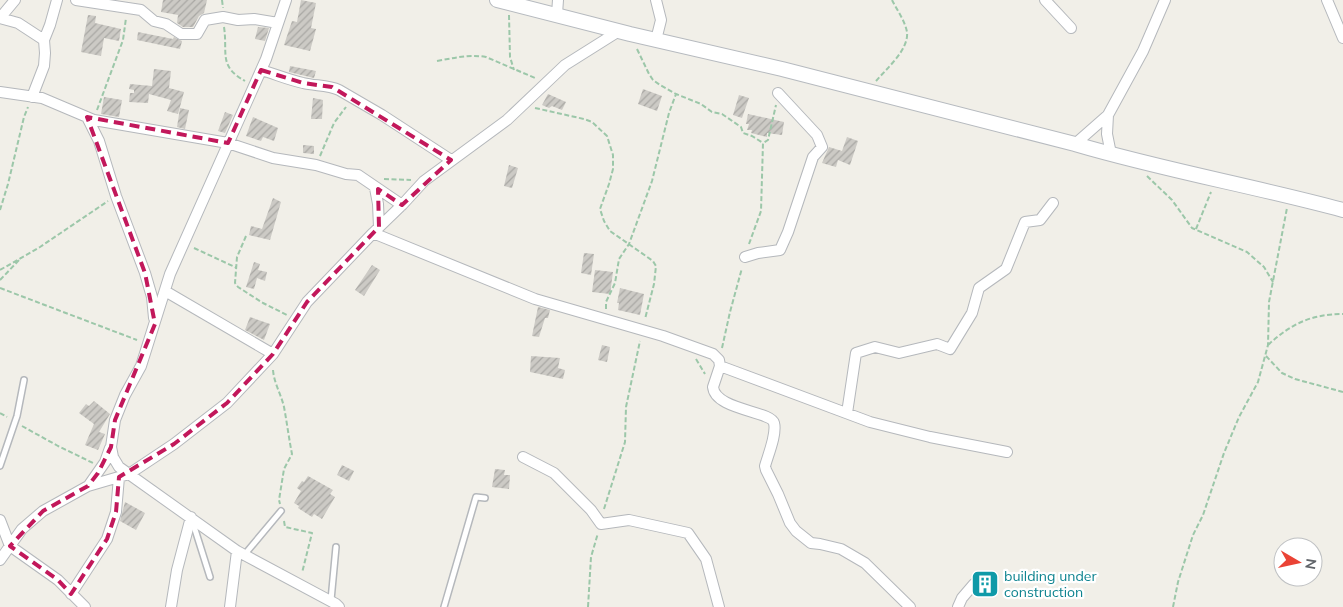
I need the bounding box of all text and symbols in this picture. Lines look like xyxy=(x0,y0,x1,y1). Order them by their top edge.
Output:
north arrow xyxy=(1273,537,1323,587)
text: N xyxy=(1301,557,1321,571)
place label: building under construction xyxy=(1004,567,1097,601)
building icon: building under construction xyxy=(970,569,1000,599)

